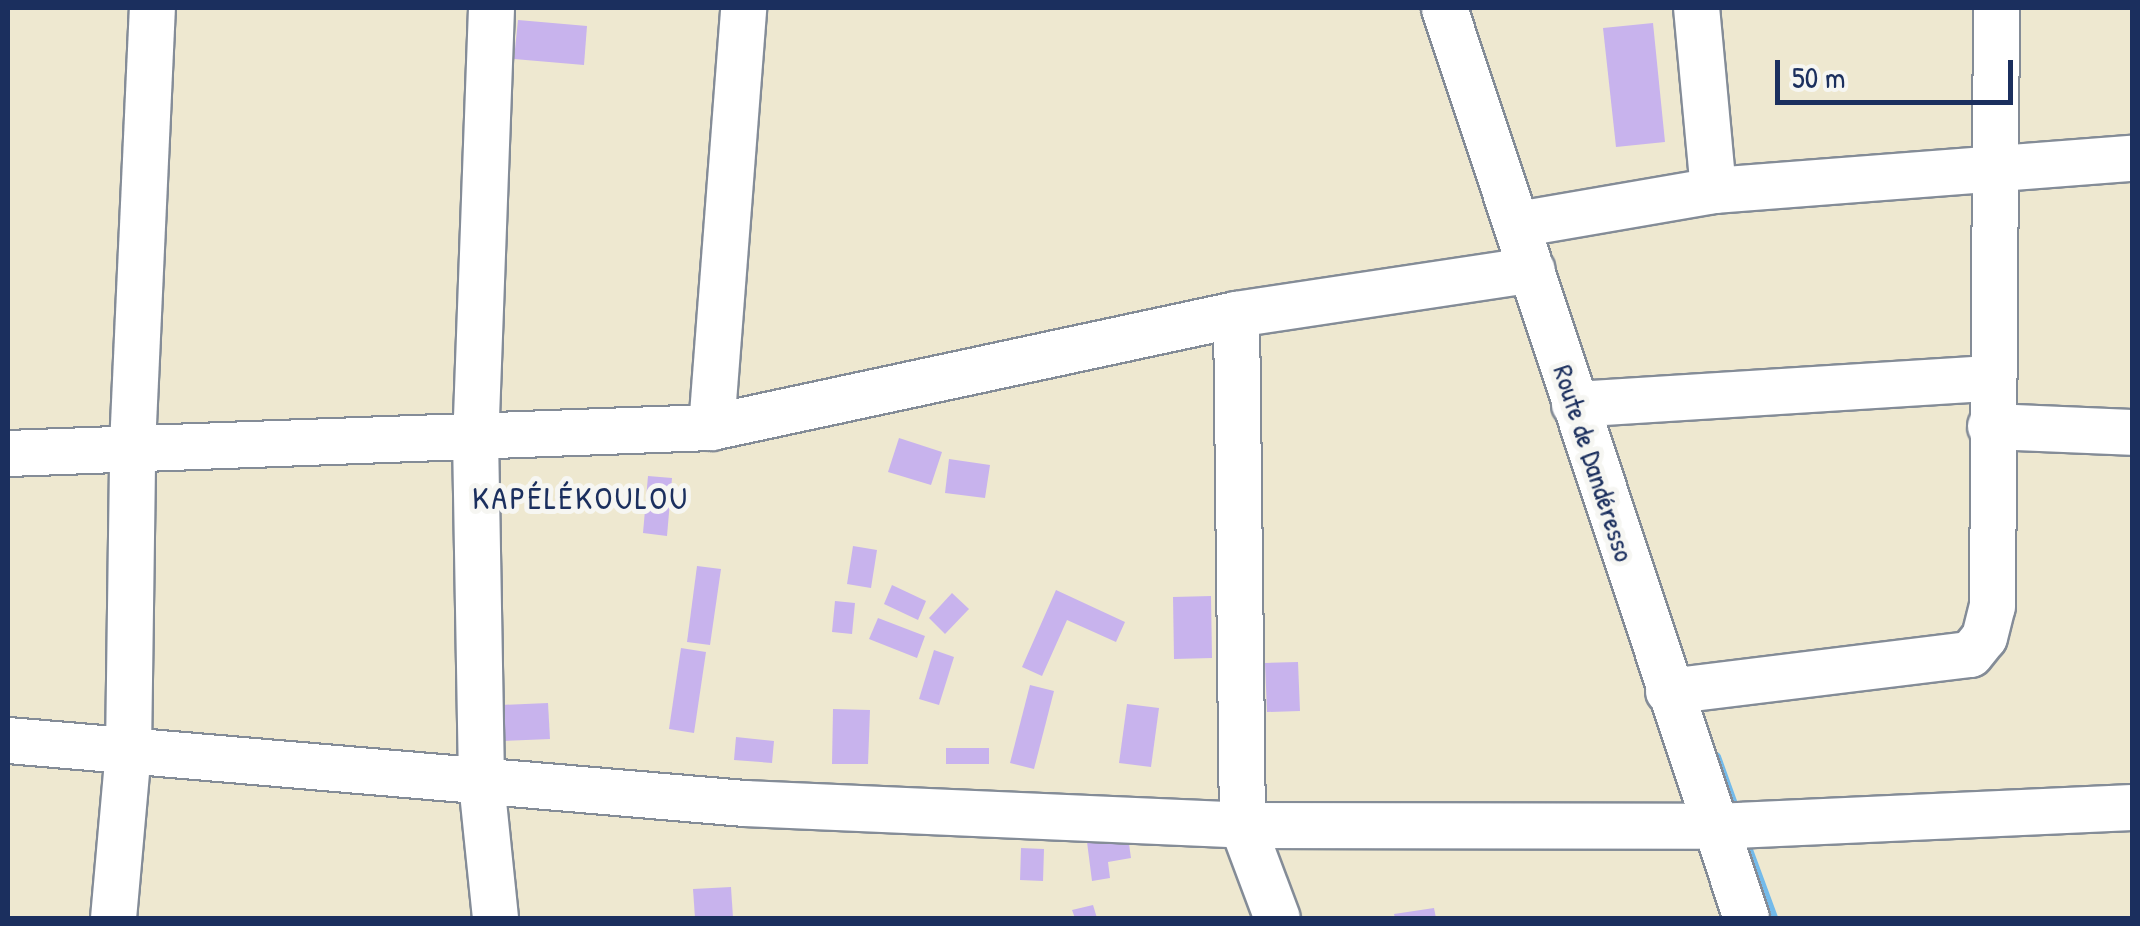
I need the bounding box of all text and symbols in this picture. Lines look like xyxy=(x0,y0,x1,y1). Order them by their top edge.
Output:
scale bar xyxy=(1780,40,2018,102)
text: 50 m xyxy=(1792,57,1845,97)
street label: Route de Dandéresso xyxy=(1546,360,1642,566)
district label: KAPÉLÉKOULOU xyxy=(472,479,690,517)

